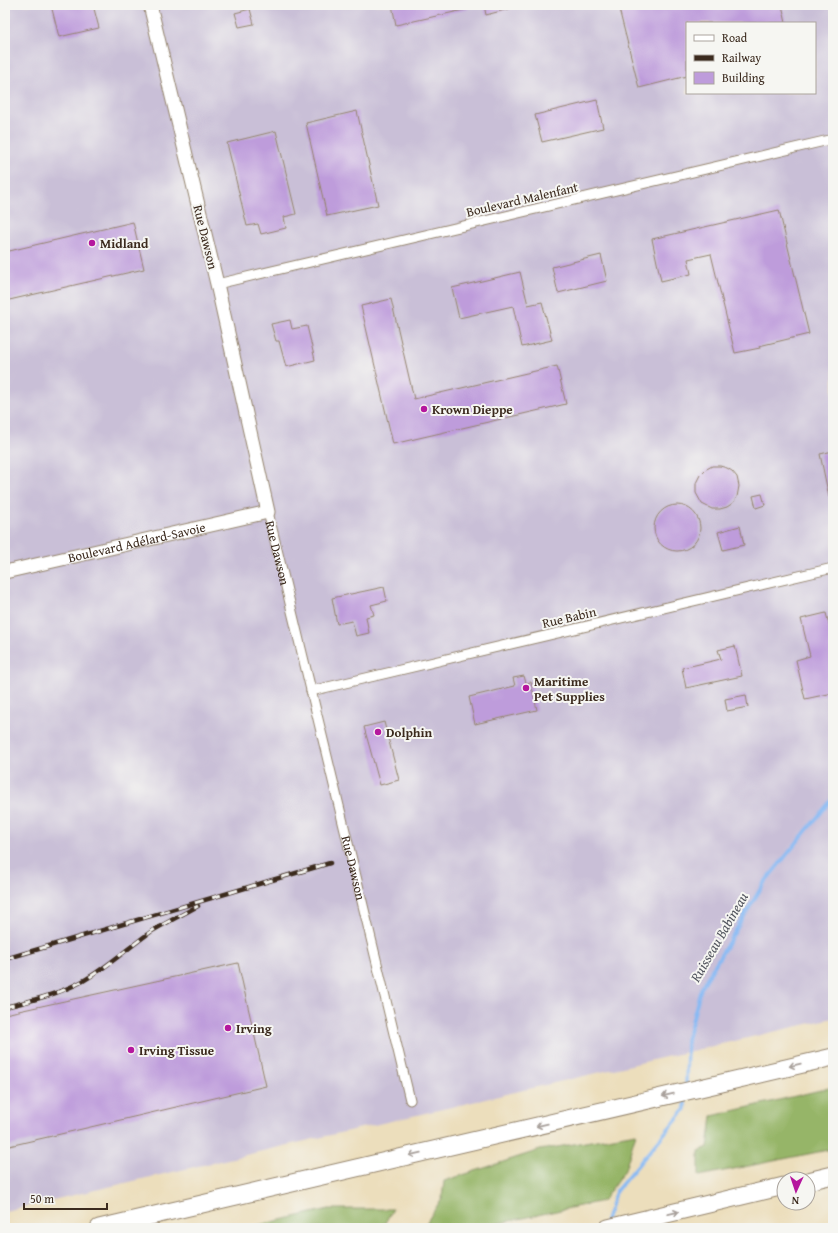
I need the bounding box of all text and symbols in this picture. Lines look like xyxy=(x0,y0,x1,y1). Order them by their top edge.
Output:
legend xyxy=(686,22,816,94)
text: Road xyxy=(722,29,748,46)
text: Railway xyxy=(722,49,761,66)
text: Building xyxy=(722,69,765,86)
street label: Boulevard Malenfant xyxy=(464,177,580,222)
street label: Rue Dawson xyxy=(188,203,223,272)
place label: Midland xyxy=(100,234,149,253)
marker: Midland xyxy=(87,238,97,248)
place label: Krown Dieppe xyxy=(432,400,513,419)
marker: Krown Dieppe xyxy=(419,404,429,414)
street label: Boulevard Adélard-Savoie xyxy=(66,518,207,567)
street label: Rue Dawson xyxy=(260,519,294,588)
street label: Rue Babin xyxy=(540,602,599,633)
place label: Maritime Pet Supplies xyxy=(534,672,605,706)
marker: Maritime Pet Supplies xyxy=(521,683,531,693)
place label: Dolphin xyxy=(386,723,433,742)
marker: Dolphin xyxy=(373,727,383,737)
street label: Rue Dawson xyxy=(336,834,371,903)
water label: Ruisseau Babineau xyxy=(685,888,753,986)
place label: Irving xyxy=(236,1019,272,1038)
marker: Irving xyxy=(223,1023,233,1033)
place label: Irving Tissue xyxy=(139,1041,214,1060)
marker: Irving Tissue xyxy=(126,1045,136,1055)
one-way arrow xyxy=(789,1062,802,1070)
one-way arrow xyxy=(662,1092,675,1099)
one-way arrow xyxy=(536,1121,549,1129)
one-way arrow xyxy=(409,1151,422,1159)
north arrow xyxy=(776,1171,816,1211)
scale bar xyxy=(24,1185,107,1211)
text: 50 m xyxy=(30,1190,54,1207)
text: N xyxy=(791,1193,800,1209)
one-way arrow xyxy=(666,1208,679,1216)

